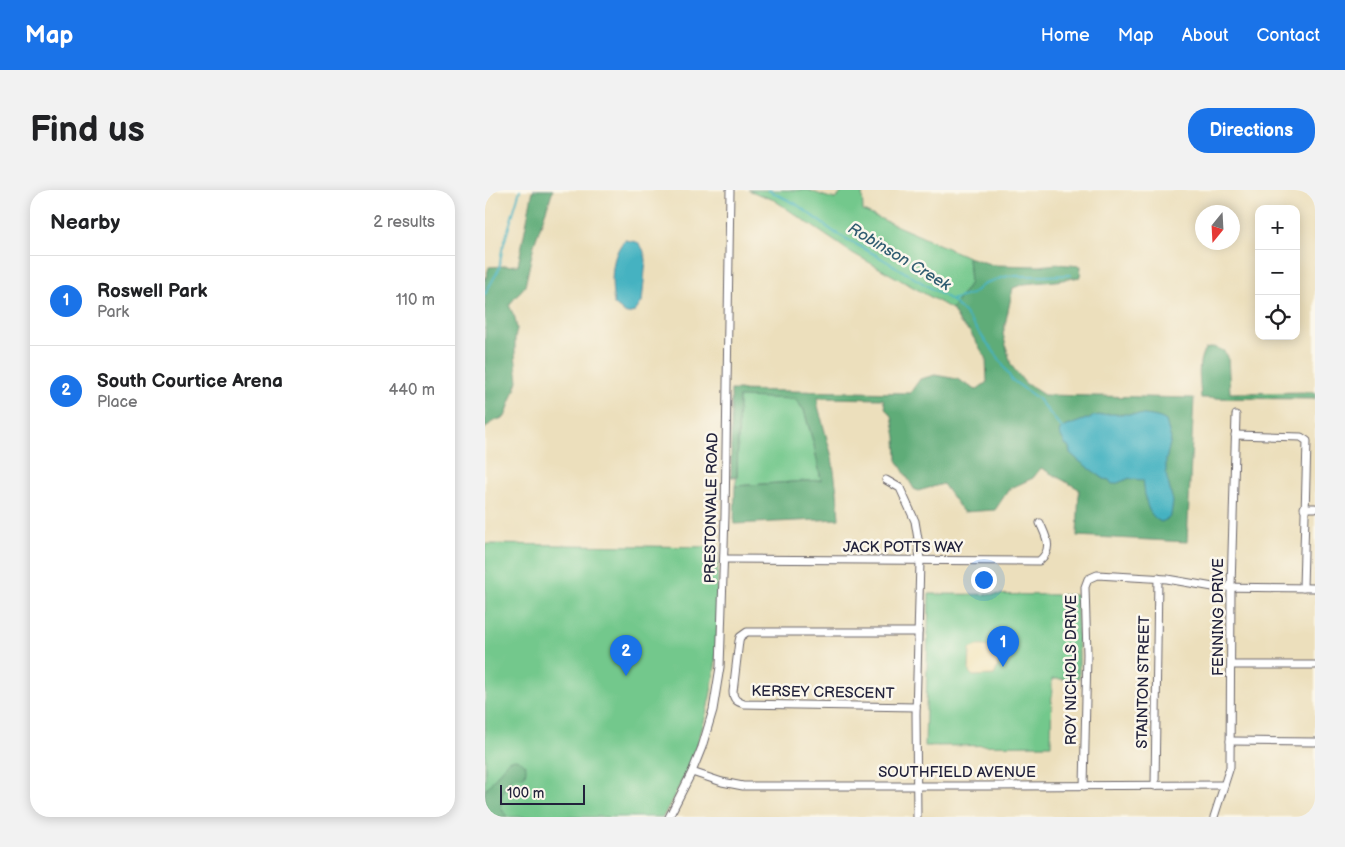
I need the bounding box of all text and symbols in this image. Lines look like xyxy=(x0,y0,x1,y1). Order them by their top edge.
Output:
text: Map xyxy=(25,21,73,50)
text: Home xyxy=(1041,25,1090,46)
text: Map xyxy=(1118,25,1154,46)
text: About xyxy=(1182,25,1229,46)
text: Contact xyxy=(1257,25,1320,46)
button: Directions xyxy=(1188,108,1315,153)
text: Find us xyxy=(30,109,145,152)
north arrow xyxy=(1195,205,1240,250)
map controls xyxy=(1255,205,1300,340)
button: + xyxy=(1255,205,1300,250)
text: Nearby xyxy=(50,210,120,235)
text: 2 results xyxy=(373,213,435,232)
water label: Robinson Creek xyxy=(845,219,955,296)
button: − xyxy=(1255,250,1300,295)
text: Roswell Park xyxy=(97,280,208,303)
text: 1 xyxy=(63,291,69,310)
text: 110 m xyxy=(396,291,435,310)
button: locate xyxy=(1255,295,1300,340)
text: Park xyxy=(97,303,129,322)
text: South Courtice Arena xyxy=(97,370,283,393)
text: 2 xyxy=(61,381,71,400)
text: 440 m xyxy=(389,381,435,400)
text: Place xyxy=(97,393,138,412)
street label: PRESTONVALE ROAD xyxy=(701,432,722,584)
street label: JACK POTTS WAY xyxy=(843,538,963,557)
street label: FENNING DRIVE xyxy=(1209,558,1228,676)
your location xyxy=(971,567,997,593)
street label: ROY NICHOLS DRIVE xyxy=(1062,595,1081,745)
street label: STAINTON STREET xyxy=(1133,615,1154,749)
pin: 1 xyxy=(987,626,1019,667)
pin: 2 xyxy=(610,635,642,676)
street label: KERSEY CRESCENT xyxy=(751,682,895,703)
street label: SOUTHFIELD AVENUE xyxy=(878,763,1036,782)
scale bar xyxy=(500,782,585,805)
text: 100 m xyxy=(507,785,544,802)

